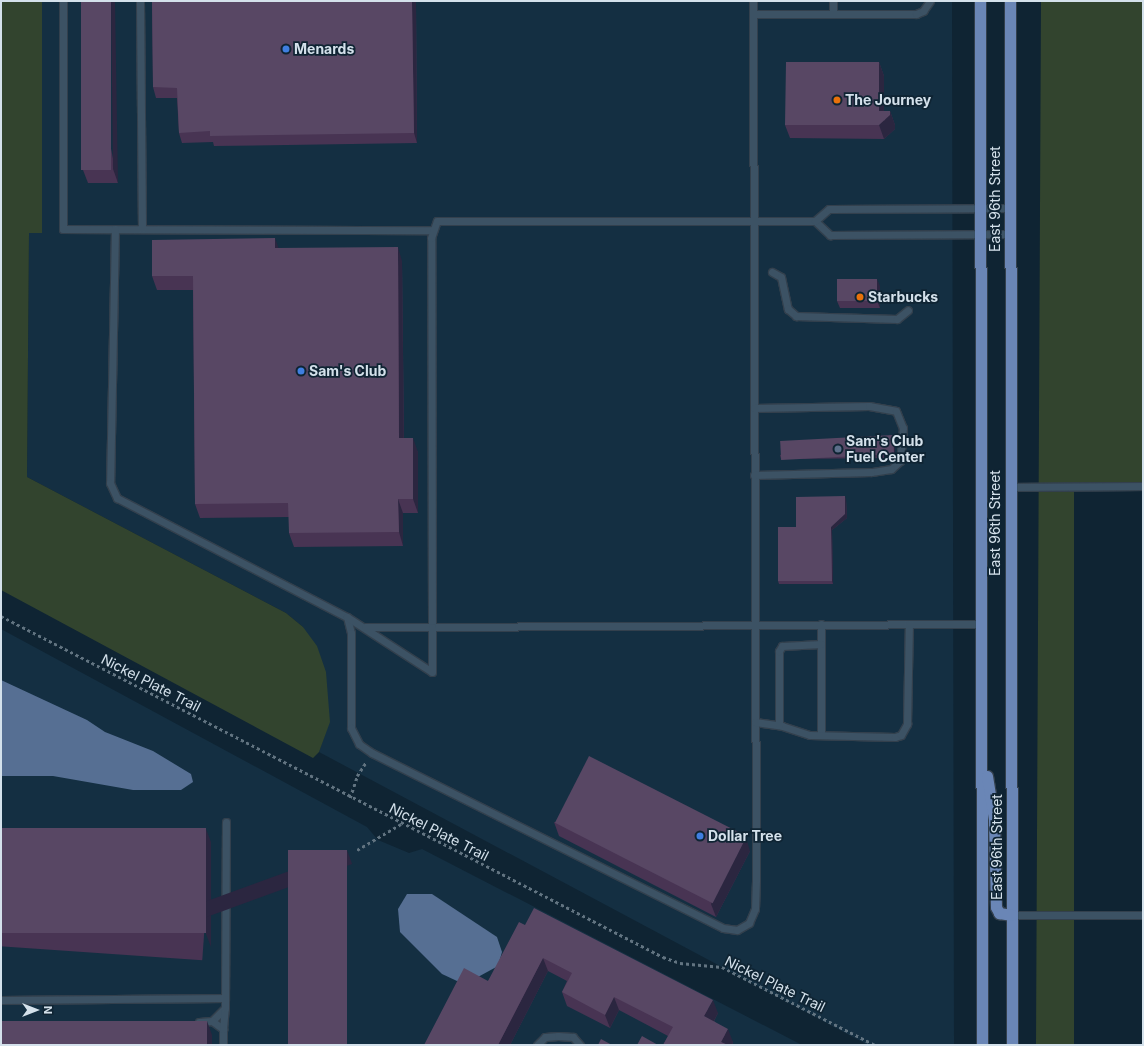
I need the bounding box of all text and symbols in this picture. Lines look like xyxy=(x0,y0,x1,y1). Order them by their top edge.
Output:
place label: Menards xyxy=(294,41,354,57)
marker: Menards xyxy=(281,44,291,54)
place label: The Journey xyxy=(845,92,931,108)
marker: The Journey xyxy=(832,95,842,105)
street label: East 96th Street xyxy=(987,146,1003,252)
place label: Starbucks xyxy=(868,289,938,305)
marker: Starbucks xyxy=(855,292,865,302)
place label: Sam's Club xyxy=(309,363,386,379)
marker: Sam's Club xyxy=(296,366,306,376)
place label: Sam's Club Fuel Center xyxy=(846,433,924,466)
marker: Sam's Club Fuel Center xyxy=(833,444,843,454)
street label: East 96th Street xyxy=(987,470,1003,576)
street label: Nickel Plate Trail xyxy=(98,651,204,715)
street label: East 96th Street xyxy=(989,794,1005,900)
street label: Nickel Plate Trail xyxy=(386,800,492,864)
place label: Dollar Tree xyxy=(708,828,782,844)
marker: Dollar Tree xyxy=(695,831,705,841)
street label: Nickel Plate Trail xyxy=(722,952,828,1016)
north arrow xyxy=(16,990,56,1030)
text: N xyxy=(41,1006,55,1014)

